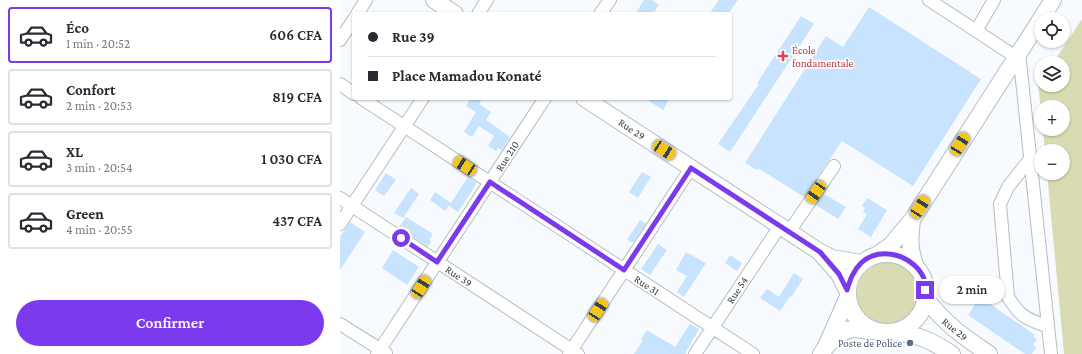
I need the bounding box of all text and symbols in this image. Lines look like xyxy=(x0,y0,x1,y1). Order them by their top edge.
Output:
map controls xyxy=(1034,12,1070,180)
button: locate xyxy=(1034,12,1070,48)
icon: car xyxy=(18,17,54,53)
text: Éco xyxy=(66,20,89,36)
text: 606 CFA xyxy=(269,27,322,43)
text: Rue 39 xyxy=(392,29,435,45)
text: 1 min · 20:52 xyxy=(66,36,130,51)
place label: École fondamentale xyxy=(792,44,854,69)
marker: École fondamentale xyxy=(777,50,789,62)
button: layers xyxy=(1034,56,1070,92)
text: Place Mamadou Konaté xyxy=(392,68,542,84)
icon: car xyxy=(18,79,54,115)
text: Confort xyxy=(66,82,115,98)
text: 819 CFA xyxy=(272,89,322,105)
text: 2 min · 20:53 xyxy=(66,98,132,113)
button: + xyxy=(1034,100,1070,136)
street label: Rue 29 xyxy=(616,116,648,142)
car xyxy=(949,131,971,157)
car xyxy=(651,138,677,162)
street label: Rue 210 xyxy=(493,139,521,173)
icon: car xyxy=(18,141,54,177)
text: XL xyxy=(66,144,83,160)
button: − xyxy=(1034,144,1070,180)
text: 1 030 CFA xyxy=(261,151,322,167)
car xyxy=(452,154,478,178)
text: 3 min · 20:54 xyxy=(66,160,133,175)
car xyxy=(804,179,828,205)
car xyxy=(908,194,932,220)
icon: car xyxy=(18,203,54,239)
text: Green xyxy=(66,206,104,222)
text: 437 CFA xyxy=(272,213,322,229)
text: 4 min · 20:55 xyxy=(66,222,133,237)
route start xyxy=(392,229,410,247)
street label: Rue 39 xyxy=(443,263,475,289)
street label: Rue 31 xyxy=(632,272,662,298)
car xyxy=(409,274,433,300)
street label: Rue 54 xyxy=(724,274,750,306)
callout: 2 min xyxy=(939,276,1005,304)
route end xyxy=(916,281,934,299)
text: 2 min xyxy=(957,282,987,297)
car xyxy=(586,297,610,323)
button: Confirmer xyxy=(16,300,324,346)
street label: Rue 29 xyxy=(940,315,970,343)
place label: Poste de Police xyxy=(838,337,902,349)
marker: Poste de Police xyxy=(905,338,915,348)

